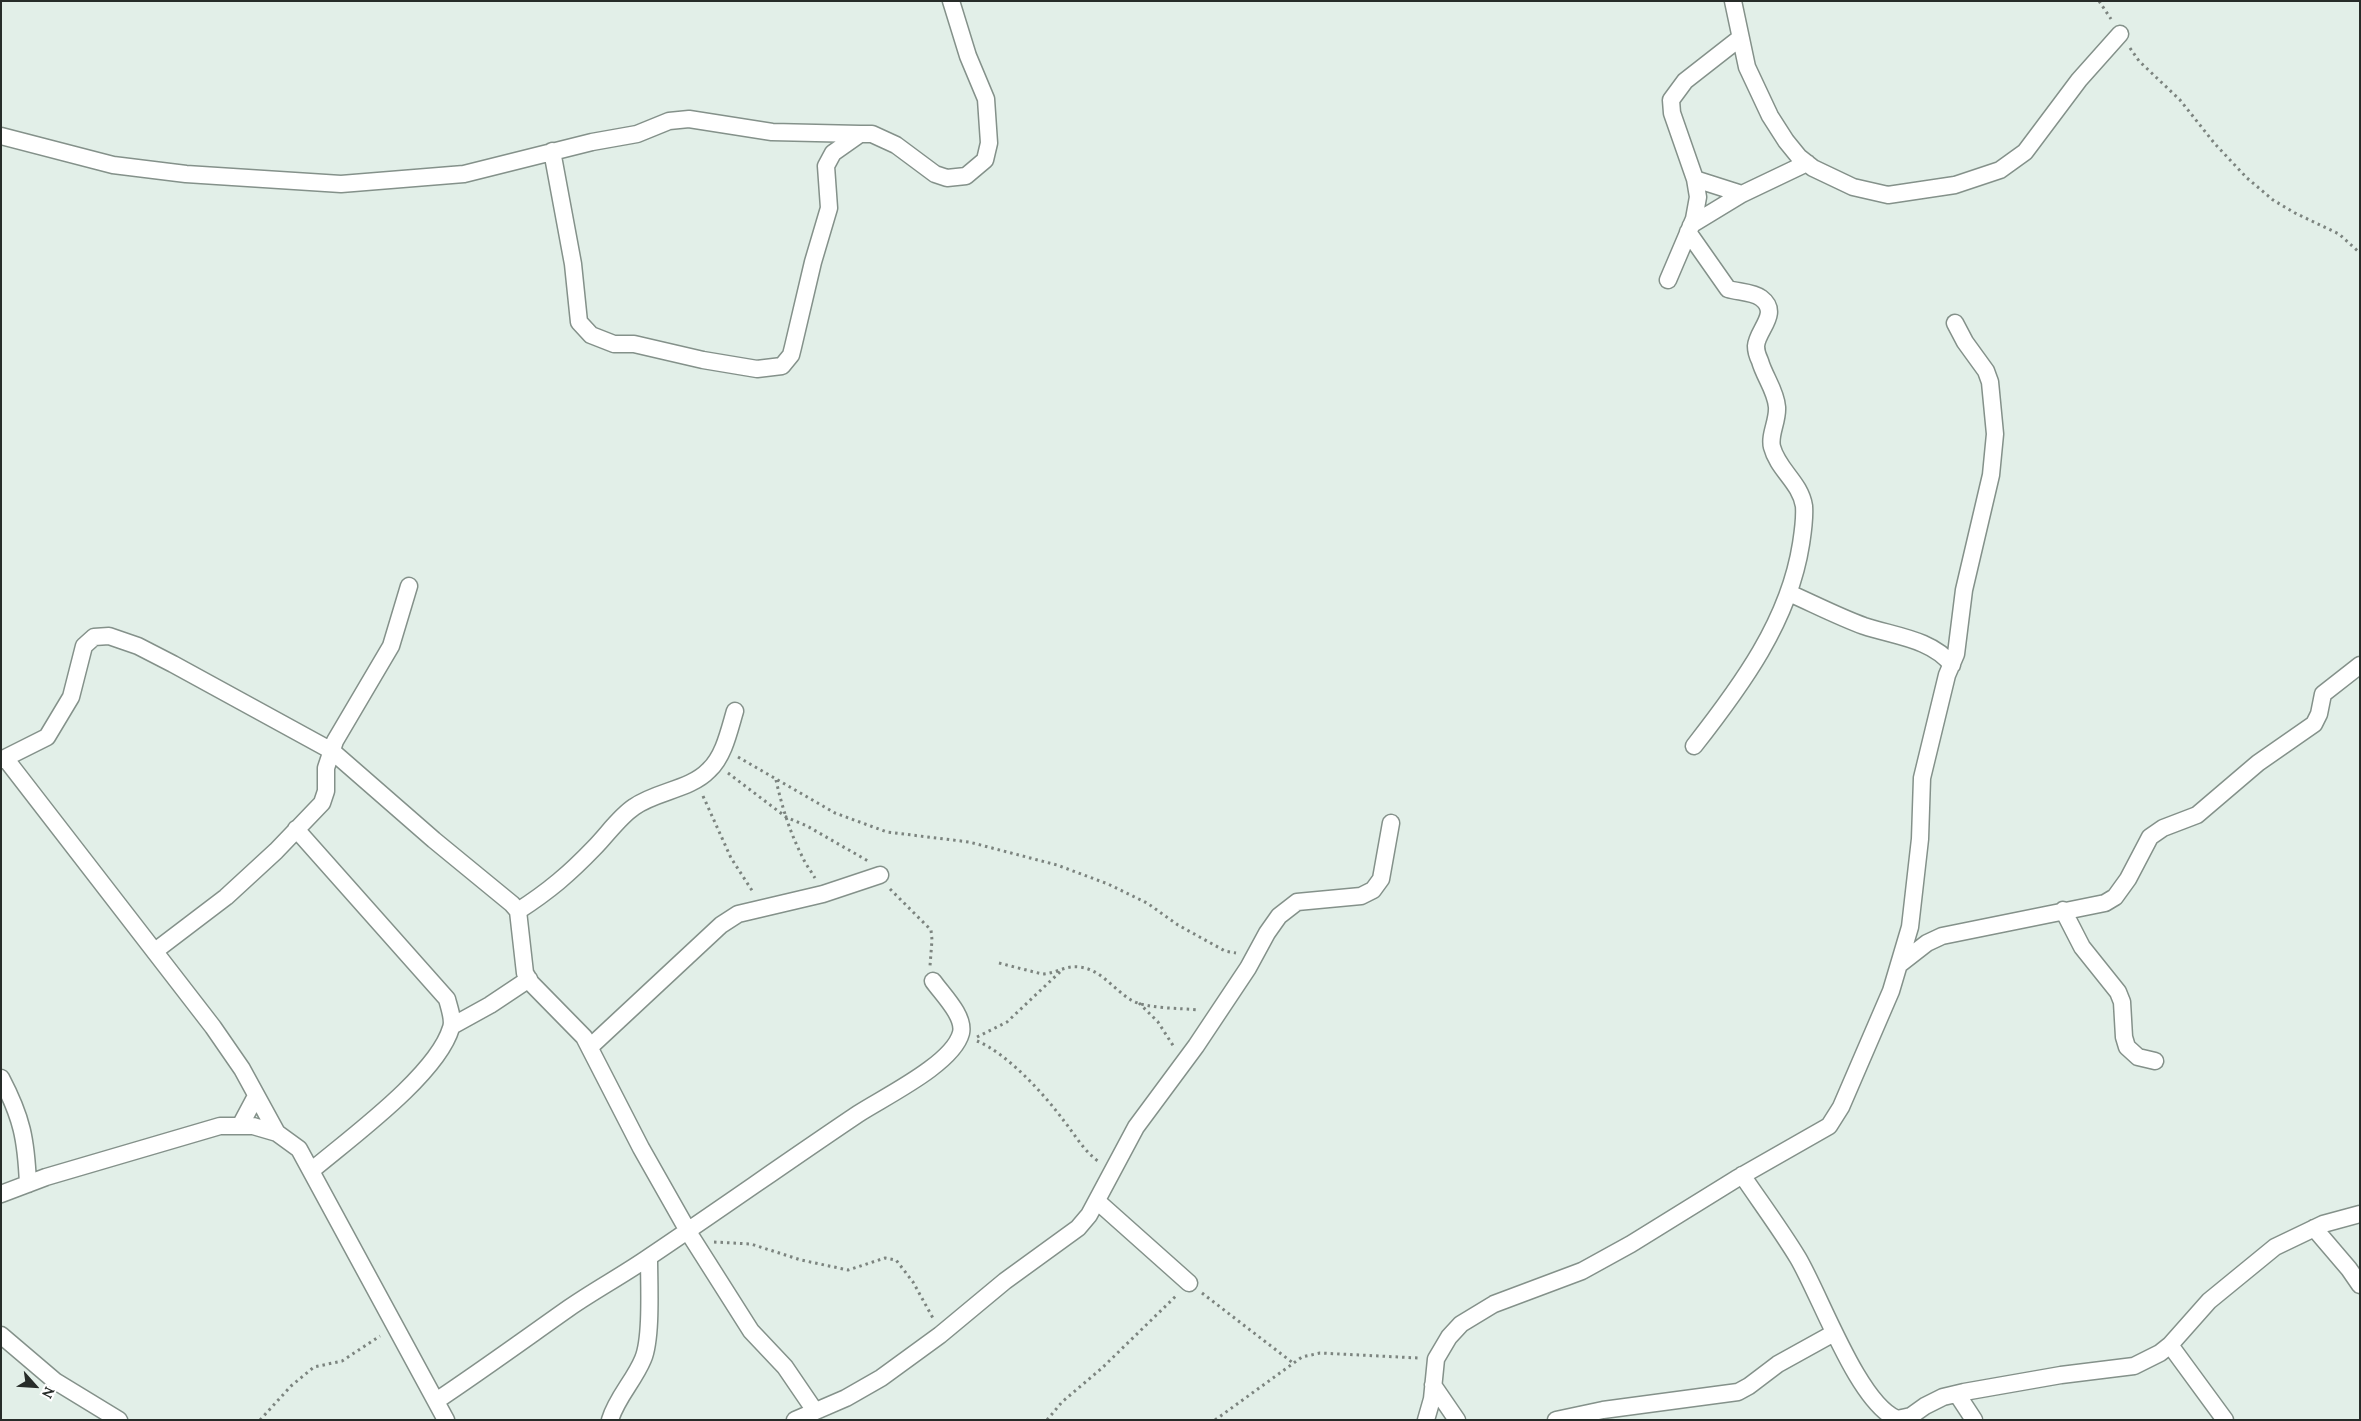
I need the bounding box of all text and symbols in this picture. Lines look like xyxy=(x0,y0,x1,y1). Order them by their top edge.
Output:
north arrow xyxy=(10,1361,60,1411)
text: N xyxy=(38,1384,59,1401)

